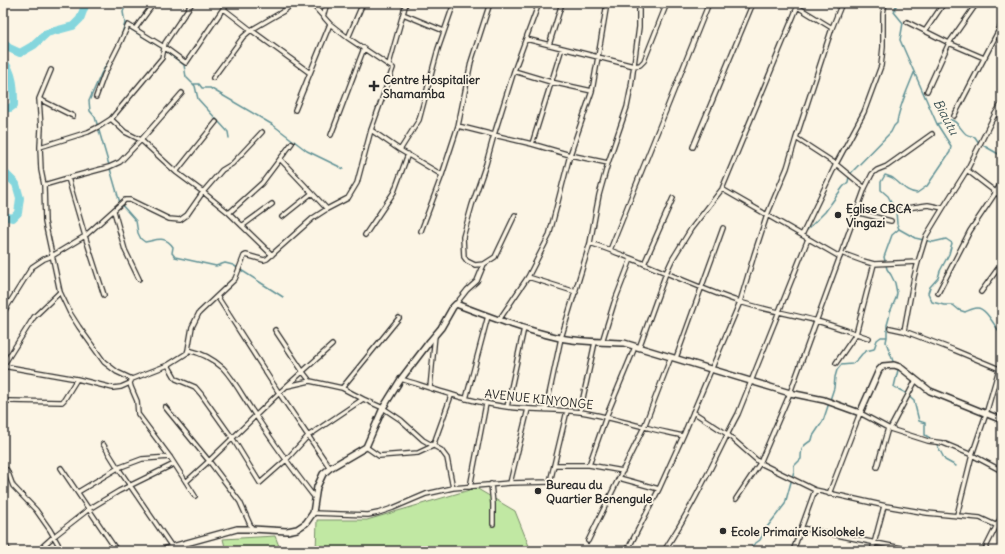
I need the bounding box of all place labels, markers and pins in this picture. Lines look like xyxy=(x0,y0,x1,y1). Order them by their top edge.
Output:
place label: Centre Hospitalier Shamamba xyxy=(383,72,480,101)
marker: Centre Hospitalier Shamamba xyxy=(368,80,380,92)
place label: Eglise CBCA Vingazi xyxy=(846,201,911,231)
marker: Eglise CBCA Vingazi xyxy=(833,210,843,220)
place label: Bureau du Quartier Benengule xyxy=(546,477,653,507)
marker: Bureau du Quartier Benengule xyxy=(533,486,543,496)
place label: Ecole Primaire Kisolokele xyxy=(731,524,865,539)
marker: Ecole Primaire Kisolokele xyxy=(718,526,728,536)

